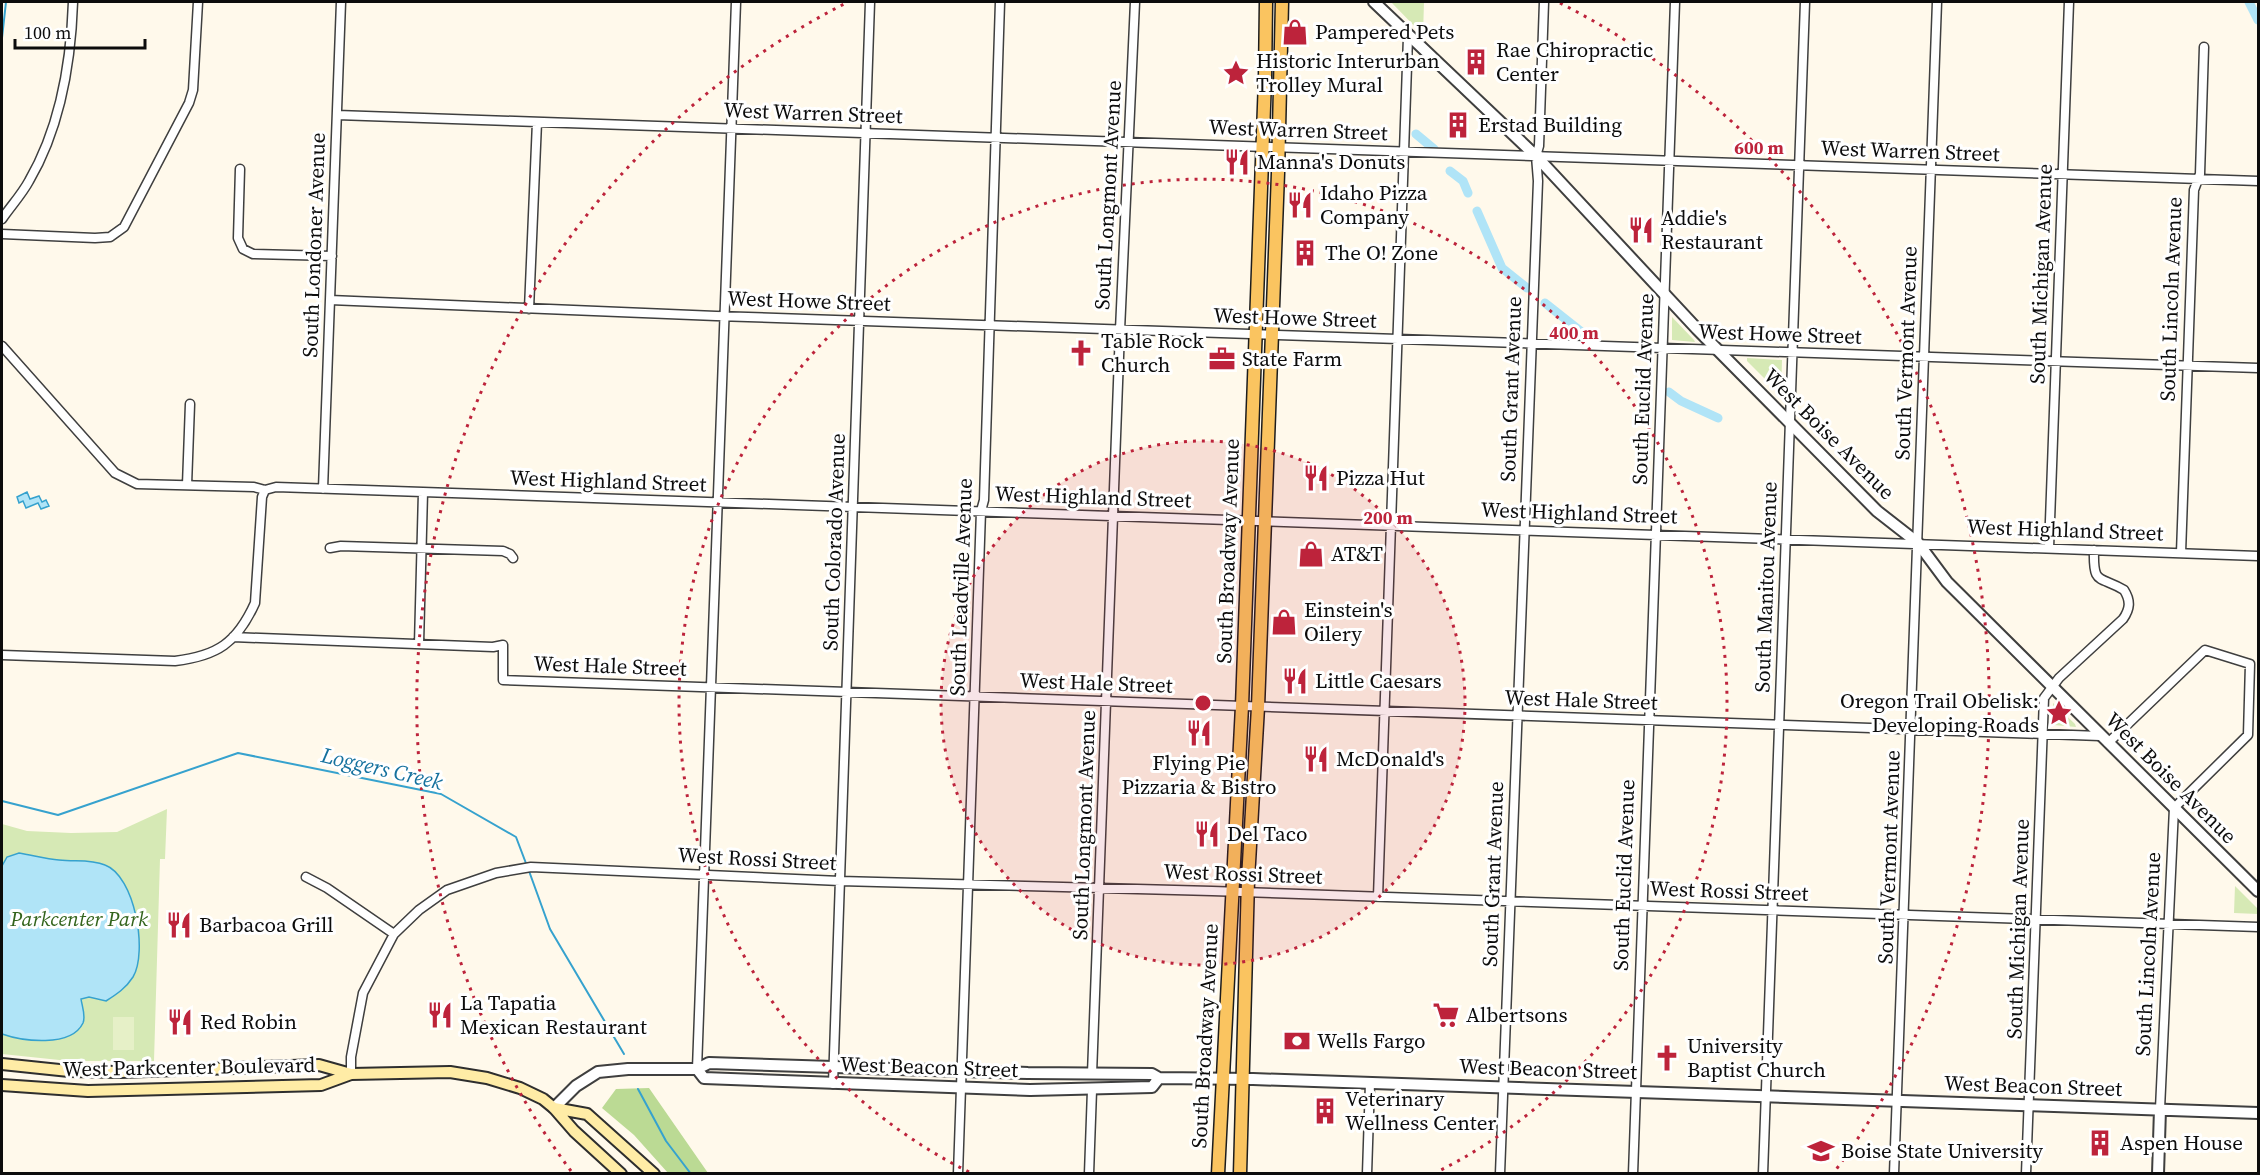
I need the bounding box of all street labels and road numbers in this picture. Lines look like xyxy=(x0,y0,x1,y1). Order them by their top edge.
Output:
street label: South Longmont Avenue xyxy=(1087,79,1128,311)
street label: West Warren Street xyxy=(723,95,903,130)
street label: West Warren Street xyxy=(1208,112,1388,147)
street label: South Londoner Avenue xyxy=(295,132,332,358)
street label: West Warren Street xyxy=(1820,133,2000,168)
street label: South Michigan Avenue xyxy=(2022,163,2059,385)
street label: South Lincoln Avenue xyxy=(2152,196,2189,402)
street label: South Vermont Avenue xyxy=(1887,246,1924,460)
street label: West Howe Street xyxy=(727,283,891,318)
street label: South Euclid Avenue xyxy=(1625,293,1660,485)
street label: South Grant Avenue xyxy=(1493,296,1528,482)
street label: West Howe Street xyxy=(1213,300,1377,335)
street label: West Howe Street xyxy=(1698,316,1862,351)
street label: West Boise Avenue xyxy=(1757,362,1901,506)
street label: South Colorado Avenue xyxy=(815,433,852,651)
street label: South Broadway Avenue xyxy=(1209,438,1246,664)
street label: West Highland Street xyxy=(509,463,707,498)
street label: South Leadville Avenue xyxy=(942,478,979,696)
street label: West Highland Street xyxy=(994,479,1192,514)
street label: South Manitou Avenue xyxy=(1747,481,1784,693)
street label: West Highland Street xyxy=(1480,495,1678,530)
street label: West Highland Street xyxy=(1966,512,2164,547)
street label: West Hale Street xyxy=(533,648,687,683)
street label: West Hale Street xyxy=(1019,665,1173,700)
street label: West Hale Street xyxy=(1504,682,1658,717)
street label: West Boise Avenue xyxy=(2099,706,2243,850)
street label: South Longmont Avenue xyxy=(1065,710,1102,940)
street label: South Vermont Avenue xyxy=(1870,750,1907,964)
street label: South Euclid Avenue xyxy=(1606,779,1641,971)
street label: South Grant Avenue xyxy=(1475,781,1510,967)
street label: South Michigan Avenue xyxy=(1999,818,2036,1040)
street label: West Rossi Street xyxy=(677,840,837,877)
street label: South Lincoln Avenue xyxy=(2128,851,2167,1057)
street label: West Rossi Street xyxy=(1163,856,1323,891)
street label: West Rossi Street xyxy=(1649,873,1809,908)
street label: South Broadway Avenue xyxy=(1184,923,1225,1149)
street label: West Beacon Street xyxy=(839,1049,1019,1084)
street label: West Parkcenter Boulevard xyxy=(62,1050,316,1083)
street label: West Beacon Street xyxy=(1458,1051,1638,1086)
street label: West Beacon Street xyxy=(1943,1068,2123,1103)

